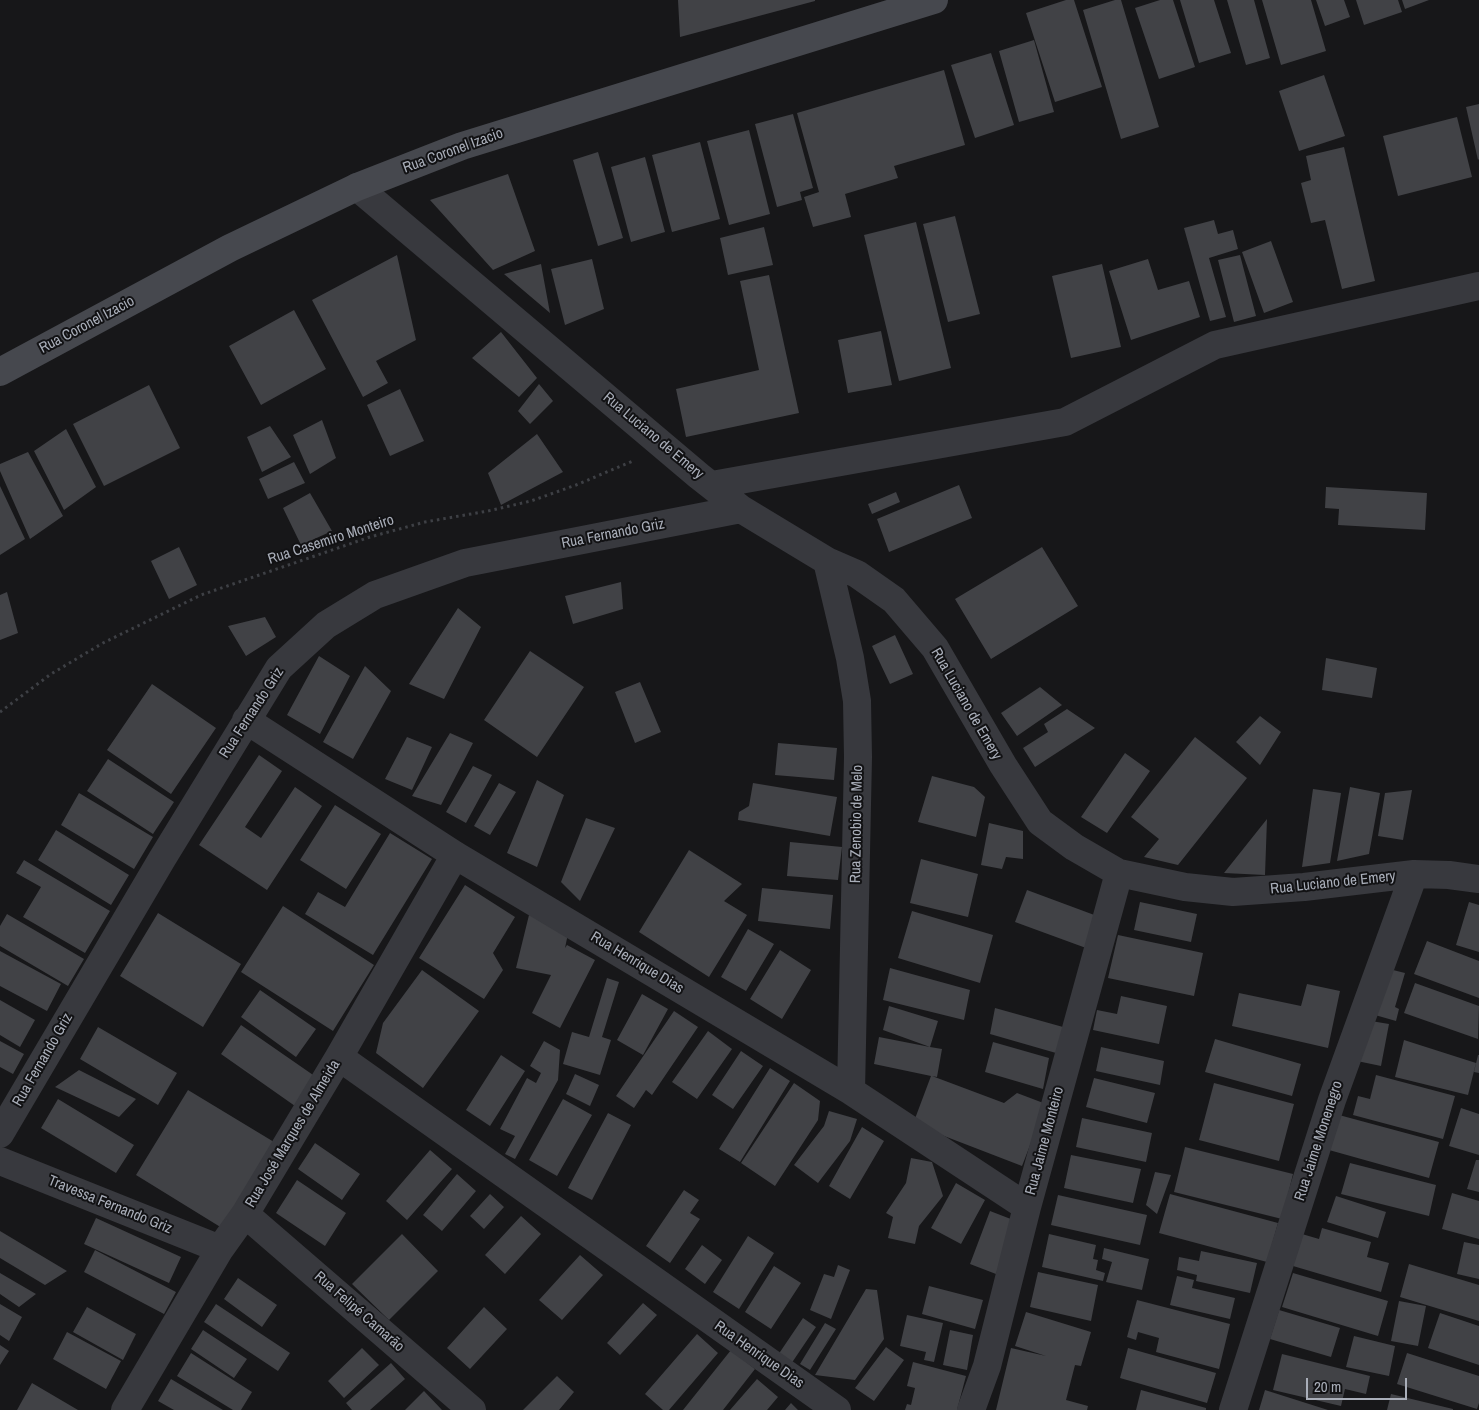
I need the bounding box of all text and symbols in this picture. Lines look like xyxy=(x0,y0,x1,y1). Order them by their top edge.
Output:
street label: Rua Coronel Izacio xyxy=(400,125,506,177)
street label: Rua Coronel Izacio xyxy=(36,292,138,358)
street label: Rua Luciano de Emery xyxy=(599,389,707,483)
street label: Rua Casemiro Monteiro xyxy=(266,511,396,569)
street label: Rua Fernando Griz xyxy=(560,515,666,553)
street label: Rua Luciano de Emery xyxy=(927,645,1005,763)
street label: Rua Fernando Griz xyxy=(216,664,288,762)
street label: Rua Zenobio de Melo xyxy=(847,765,867,883)
street label: Rua Luciano de Emery xyxy=(1270,867,1396,899)
street label: Rua Henrique Dias xyxy=(587,928,687,998)
street label: Rua Fernando Griz xyxy=(9,1010,77,1110)
street label: Rua José Marques de Almeida xyxy=(242,1057,344,1211)
street label: Rua Jaime Monenegro xyxy=(1291,1079,1347,1203)
street label: Rua Jaime Monteiro xyxy=(1022,1085,1068,1197)
street label: Travessa Fernando Griz xyxy=(45,1172,175,1238)
street label: Rua Felipé Camarão xyxy=(310,1268,408,1356)
street label: Rua Henrique Dias xyxy=(711,1317,807,1393)
scale bar xyxy=(1309,1368,1410,1400)
text: 20 m xyxy=(1314,1376,1341,1397)

